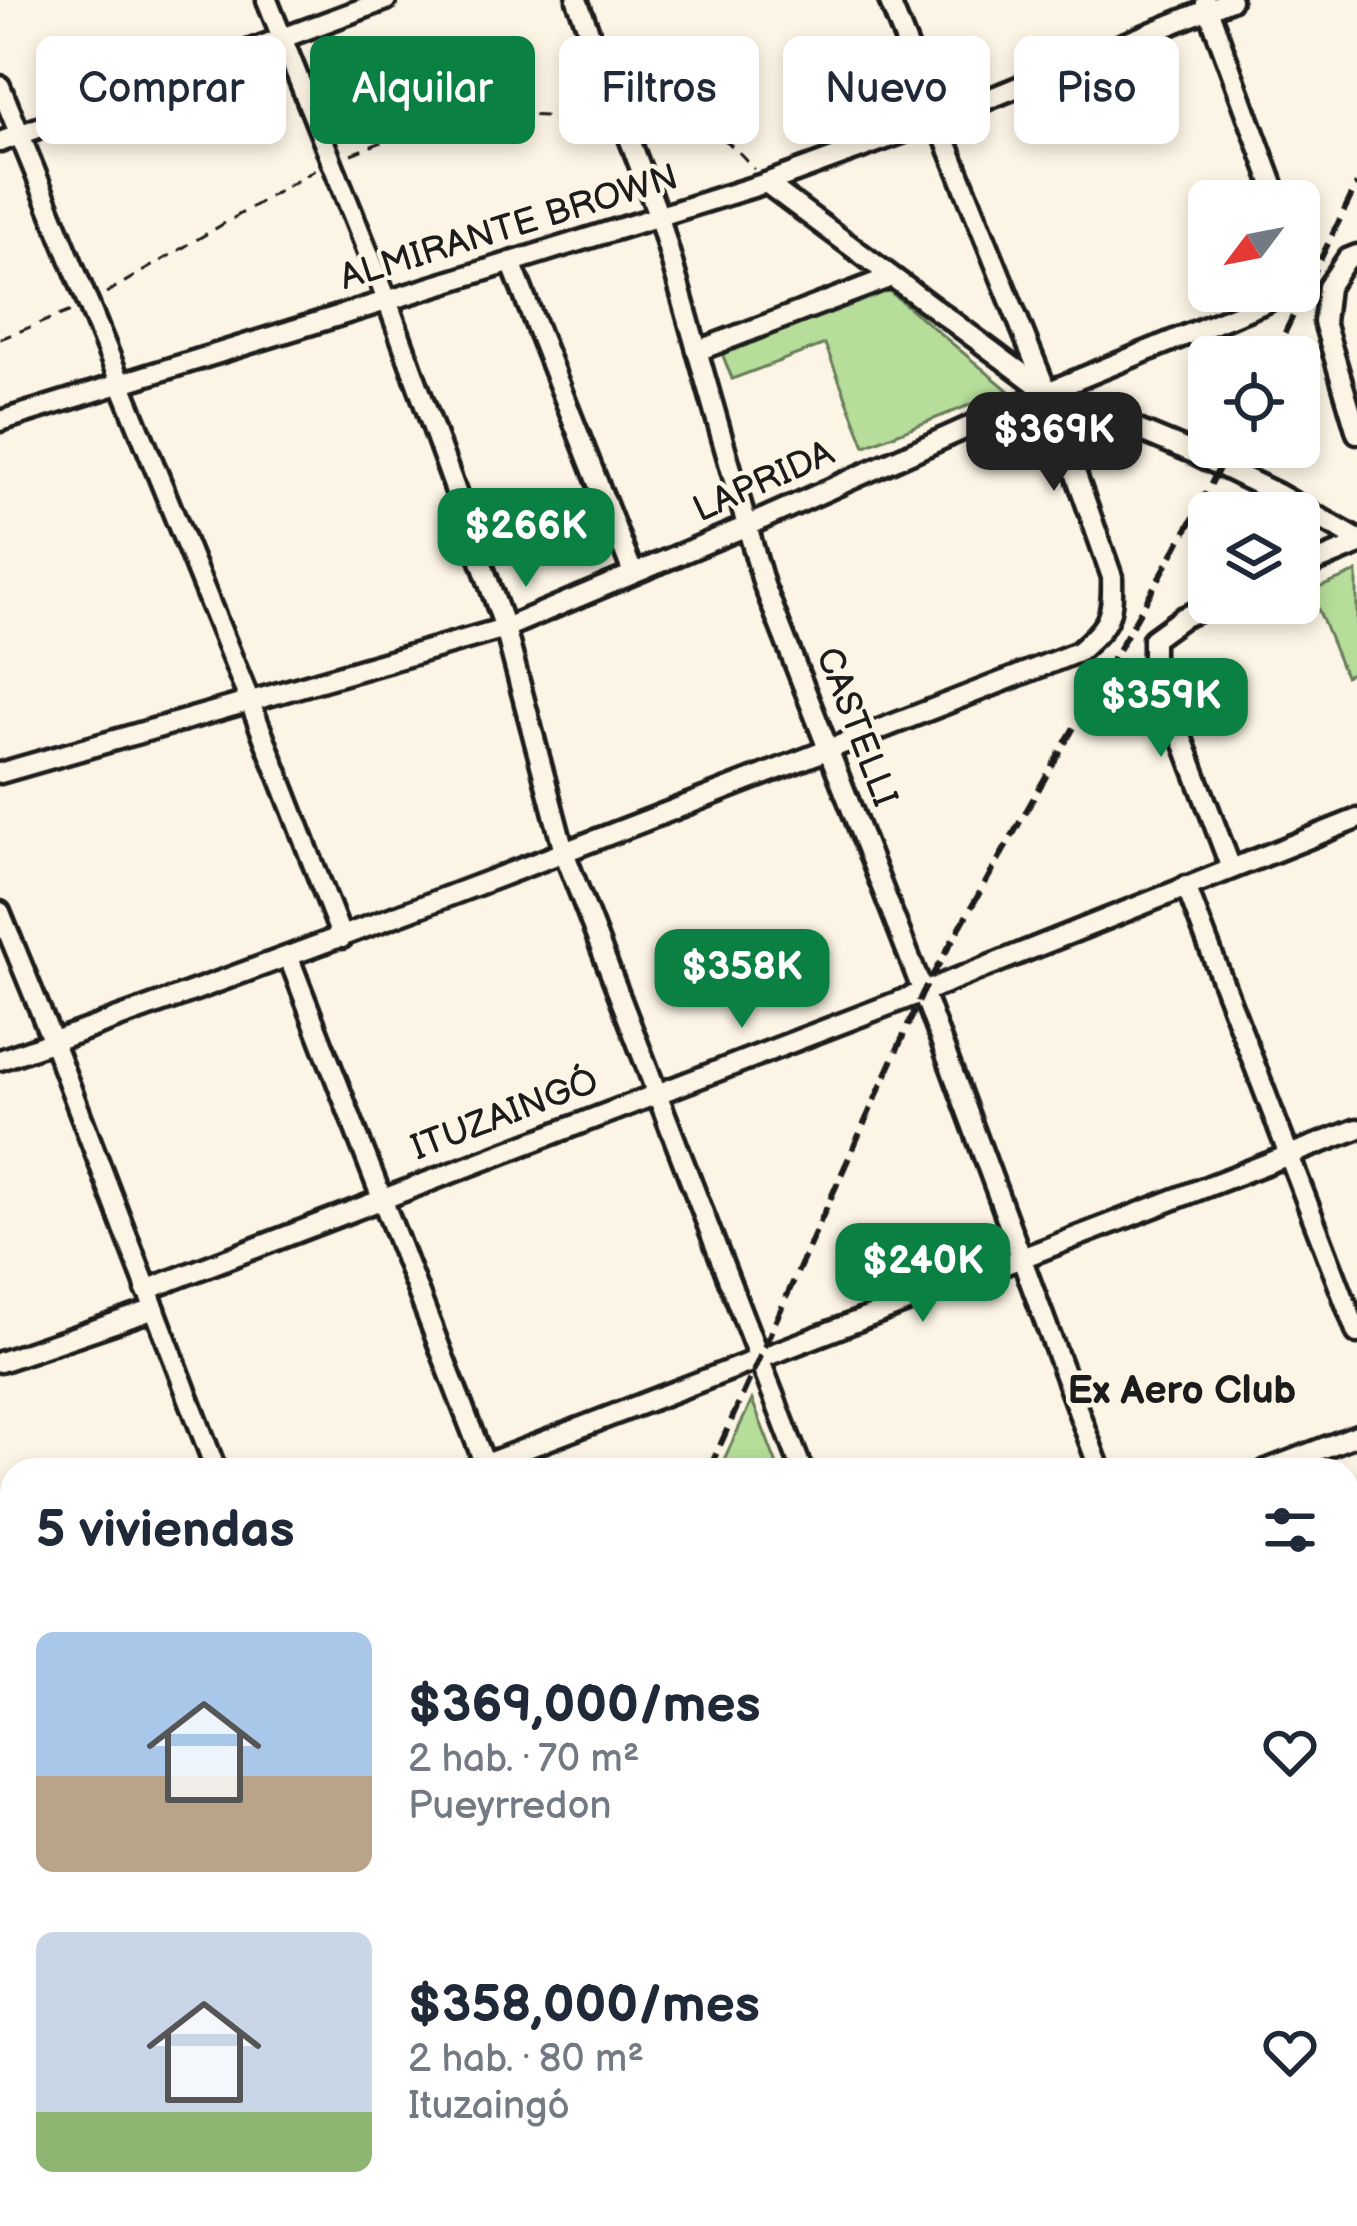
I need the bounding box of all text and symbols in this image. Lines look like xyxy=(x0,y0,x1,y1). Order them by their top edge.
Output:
chip: Comprar xyxy=(36,36,286,144)
chip: Alquilar xyxy=(310,36,535,144)
chip: Filtros xyxy=(559,36,759,144)
chip: Nuevo xyxy=(783,36,990,144)
chip: Piso xyxy=(1014,36,1179,144)
street label: ALMIRANTE BROWN xyxy=(335,156,683,300)
north arrow xyxy=(1188,180,1320,312)
map controls xyxy=(1188,180,1320,624)
button: locate xyxy=(1188,336,1320,468)
pin: $369K xyxy=(970,392,1138,494)
text: $369K xyxy=(993,407,1115,454)
street label: LAPRIDA xyxy=(687,432,841,532)
pin: $266K xyxy=(442,488,610,590)
button: layers xyxy=(1188,492,1320,624)
text: $266K xyxy=(465,503,587,550)
street label: CASTELLI xyxy=(806,642,906,812)
pin: $359K xyxy=(1077,658,1245,760)
text: $359K xyxy=(1101,673,1221,720)
pin: $358K xyxy=(658,929,826,1031)
text: $358K xyxy=(682,944,802,991)
street label: ITUZAINGÓ xyxy=(405,1059,604,1170)
pin: $240K xyxy=(839,1223,1007,1325)
text: $240K xyxy=(862,1238,984,1285)
district label: Ex Aero Club xyxy=(1068,1368,1297,1415)
icon: filters xyxy=(1257,1497,1323,1563)
text: 5 viviendas xyxy=(36,1500,295,1561)
text: $369,000/mes xyxy=(408,1675,761,1736)
icon: home xyxy=(132,1680,276,1824)
icon: heart xyxy=(1257,1719,1323,1785)
text: 2 hab. · 70 m² xyxy=(408,1736,640,1783)
text: Pueyrredon xyxy=(408,1783,612,1830)
text: $358,000/mes xyxy=(408,1975,760,2036)
icon: home xyxy=(132,1980,276,2124)
icon: heart xyxy=(1257,2019,1323,2085)
text: 2 hab. · 80 m² xyxy=(408,2036,644,2083)
text: Ituzaingó xyxy=(408,2083,570,2130)

